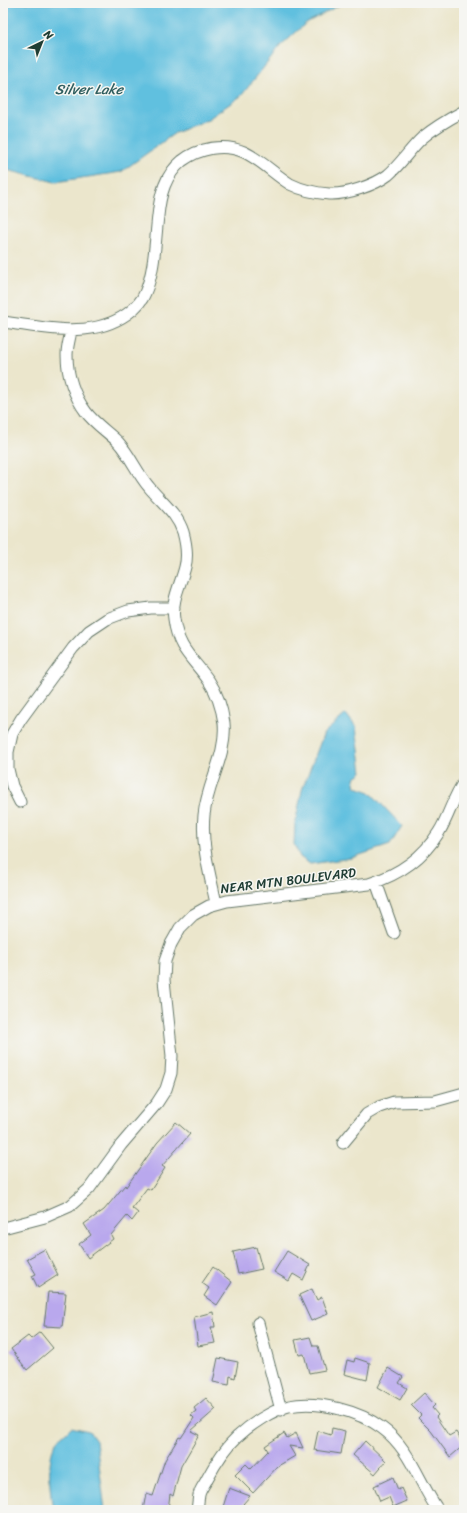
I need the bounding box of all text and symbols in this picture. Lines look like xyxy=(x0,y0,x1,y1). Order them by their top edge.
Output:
north arrow xyxy=(22,22,62,62)
text: N xyxy=(38,25,58,45)
water label: Silver Lake xyxy=(55,77,125,102)
street label: NEAR MTN BOULEVARD xyxy=(219,861,357,900)

